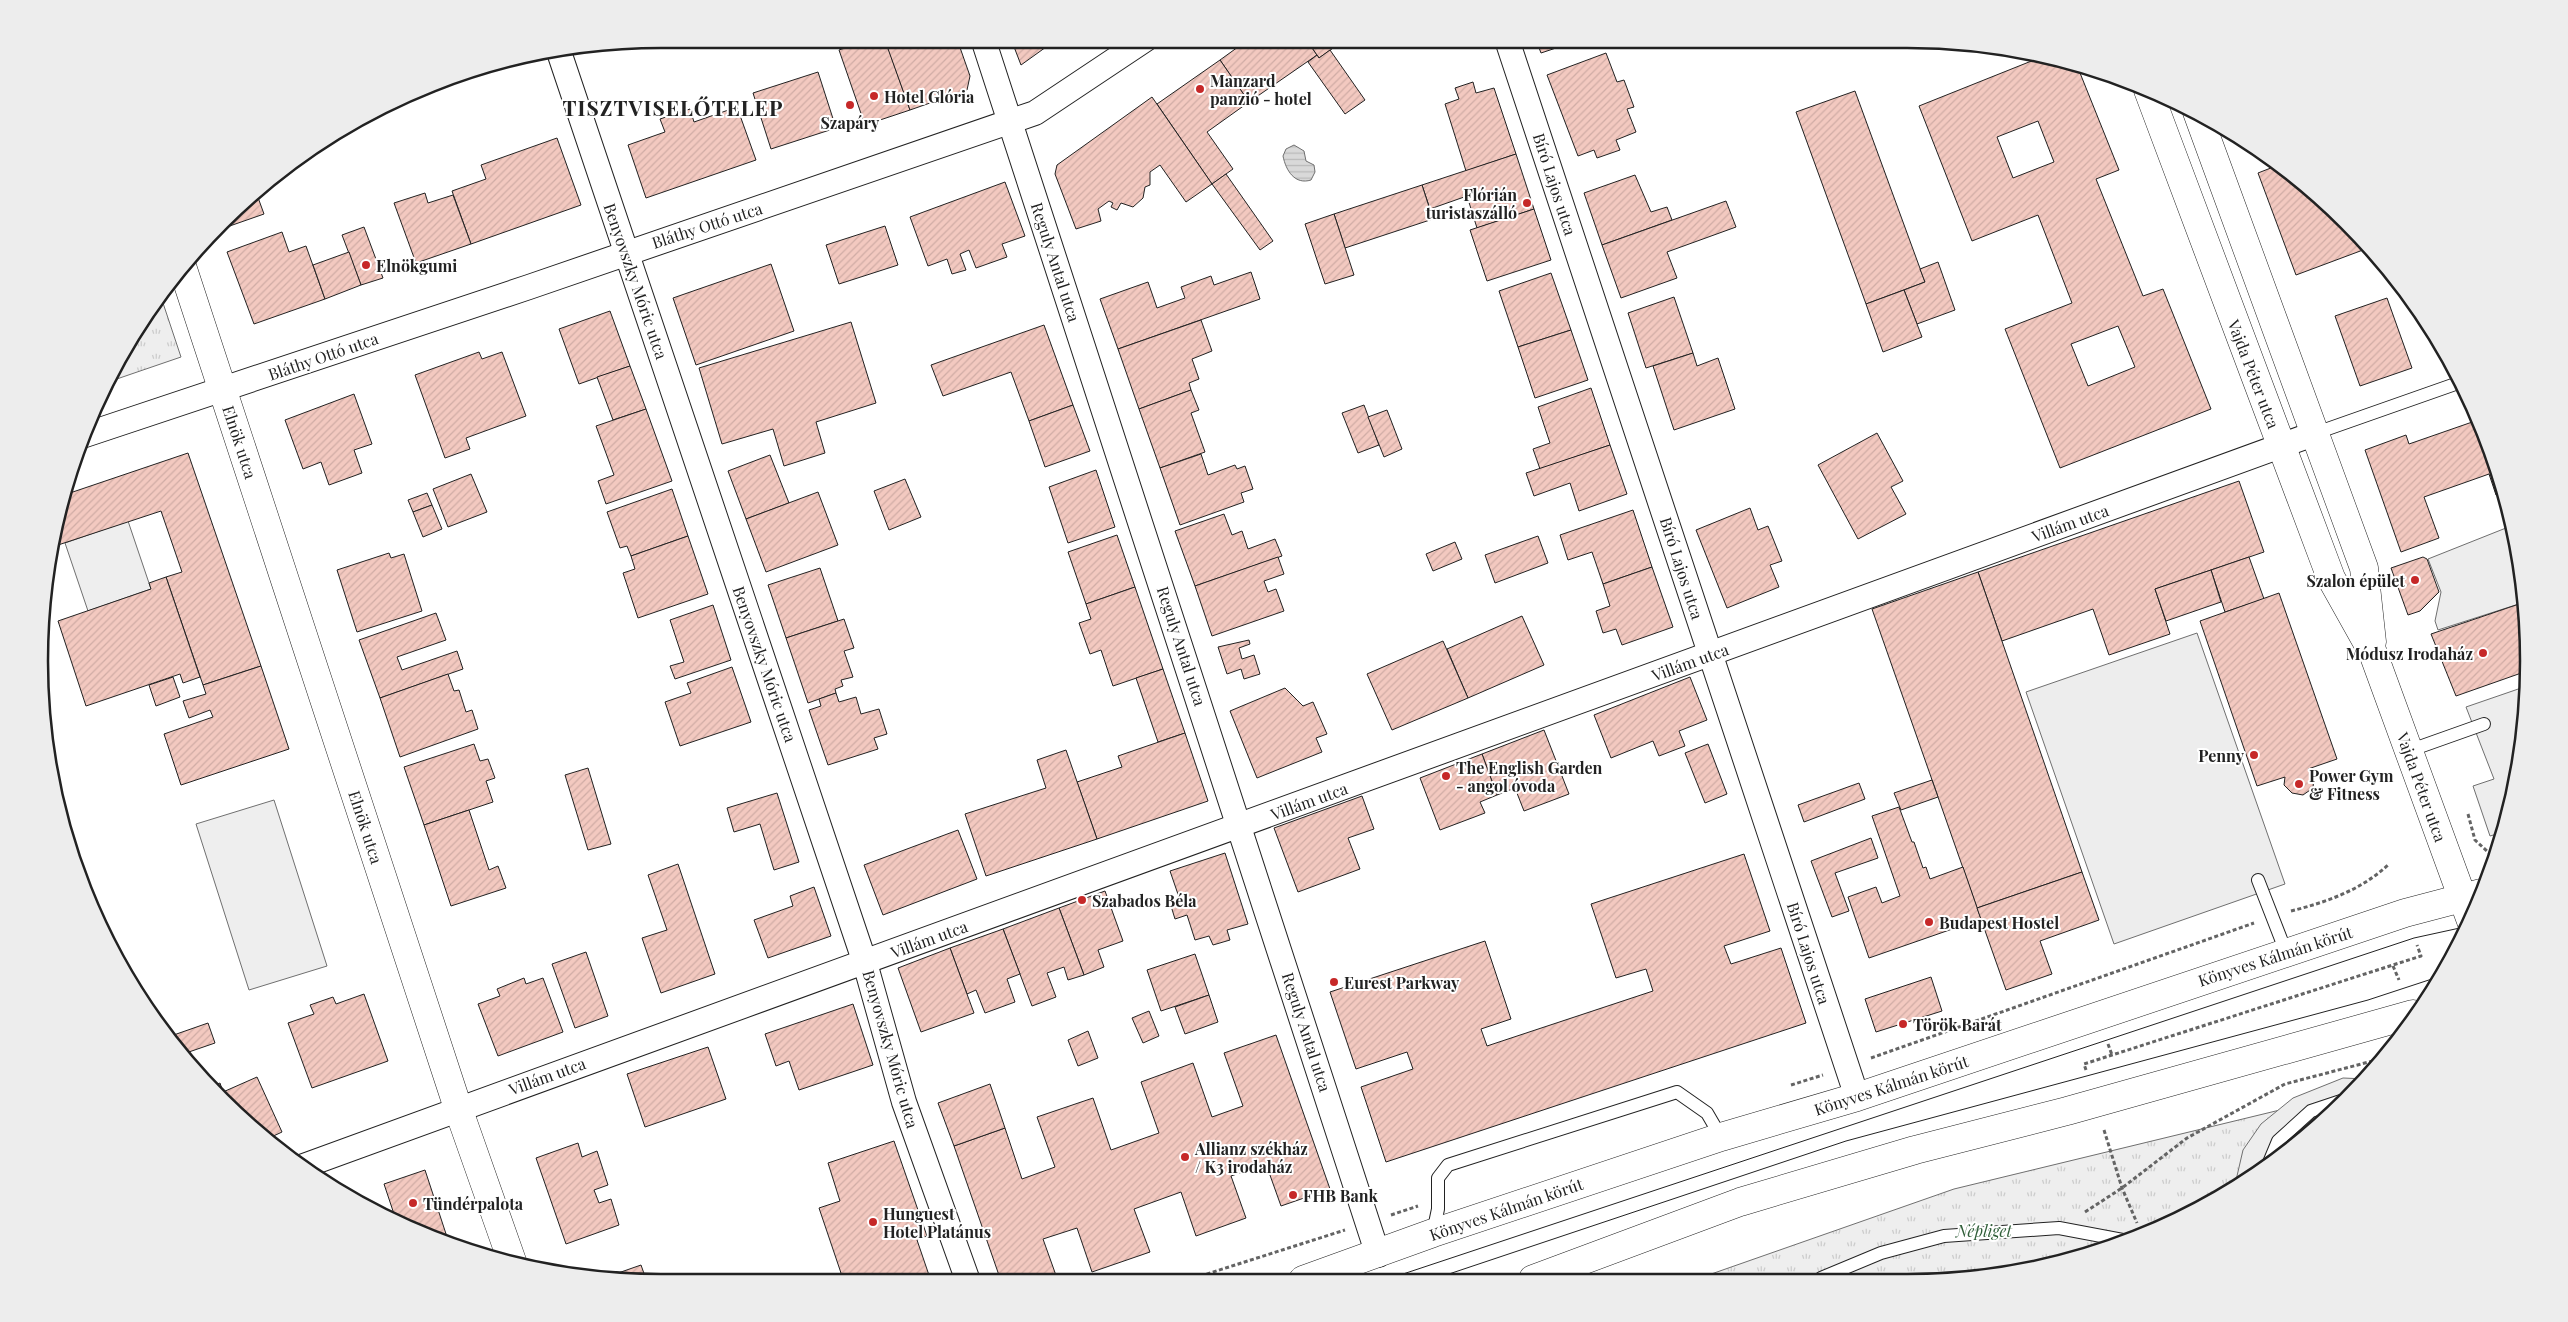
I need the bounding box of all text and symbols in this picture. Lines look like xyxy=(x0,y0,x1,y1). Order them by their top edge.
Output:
place label: Manzard panzió - hotel xyxy=(1210,70,1312,109)
marker: Manzard panzió - hotel xyxy=(1194,83,1206,95)
place label: Hotel Glória xyxy=(884,86,975,107)
marker: Hotel Glória xyxy=(868,90,880,102)
district label: TISZTVISELŐTELEP xyxy=(563,93,783,121)
marker: Szapáry xyxy=(844,99,856,111)
place label: Szapáry xyxy=(821,112,880,133)
street label: Bíró Lajos utca xyxy=(1529,130,1581,238)
place label: Flórián turistaszálló xyxy=(1425,184,1517,223)
street label: Bláthy Ottó utca xyxy=(649,197,765,253)
marker: Flórián turistaszálló xyxy=(1521,197,1533,209)
street label: Benyovszky Móric utca xyxy=(599,200,673,362)
street label: Reguly Antal utca xyxy=(1027,200,1085,324)
place label: Elnökgumi xyxy=(376,255,457,276)
marker: Elnökgumi xyxy=(360,259,372,271)
street label: Vajda Péter utca xyxy=(2223,316,2284,431)
street label: Bláthy Ottó utca xyxy=(265,327,381,385)
street label: Elnök utca xyxy=(218,403,262,481)
street label: Villám utca xyxy=(2028,499,2111,547)
street label: Bíró Lajos utca xyxy=(1656,514,1708,622)
place label: Szalon épület xyxy=(2307,570,2405,591)
marker: Szalon épület xyxy=(2409,574,2421,586)
street label: Benyovszky Móric utca xyxy=(728,583,802,745)
street label: Reguly Antal utca xyxy=(1153,584,1211,708)
street label: Villám utca xyxy=(1648,638,1731,686)
place label: Módusz Irodaház xyxy=(2346,643,2473,664)
marker: Módusz Irodaház xyxy=(2477,647,2489,659)
street label: Vajda Péter utca xyxy=(2392,728,2452,845)
place label: Penny xyxy=(2198,745,2245,766)
marker: Penny xyxy=(2248,749,2260,761)
place label: The English Garden - angol óvoda xyxy=(1456,757,1602,796)
place label: Power Gym & Fitness xyxy=(2309,765,2394,804)
marker: The English Garden - angol óvoda xyxy=(1440,770,1452,782)
street label: Villám utca xyxy=(1267,777,1350,825)
marker: Power Gym & Fitness xyxy=(2293,778,2305,790)
street label: Elnök utca xyxy=(344,788,388,866)
place label: Szabados Béla xyxy=(1092,890,1197,911)
marker: Szabados Béla xyxy=(1076,894,1088,906)
street label: Bíró Lajos utca xyxy=(1783,899,1835,1007)
place label: Budapest Hostel xyxy=(1939,912,2059,933)
street label: Villám utca xyxy=(887,915,970,963)
marker: Budapest Hostel xyxy=(1923,916,1935,928)
street label: Könyves Kálmán körút xyxy=(2195,921,2355,991)
street label: Benyovszky Móric utca xyxy=(858,967,924,1131)
street label: Reguly Antal utca xyxy=(1278,970,1336,1094)
place label: Eurest Parkway xyxy=(1344,972,1460,993)
marker: Eurest Parkway xyxy=(1328,976,1340,988)
place label: Török Barát xyxy=(1913,1014,2002,1035)
marker: Török Barát xyxy=(1897,1018,1909,1030)
street label: Könyves Kálmán körút xyxy=(1811,1050,1971,1120)
street label: Villám utca xyxy=(505,1052,588,1100)
place label: Allianz székház / K3 irodaház xyxy=(1194,1138,1308,1177)
marker: Allianz székház / K3 irodaház xyxy=(1179,1151,1191,1163)
street label: Könyves Kálmán körút xyxy=(1426,1173,1586,1245)
place label: FHB Bank xyxy=(1303,1185,1379,1206)
marker: FHB Bank xyxy=(1287,1189,1299,1201)
place label: Tündérpalota xyxy=(423,1193,524,1214)
marker: Tündérpalota xyxy=(407,1197,419,1209)
place label: Hunguest Hotel Platánus xyxy=(883,1203,991,1242)
marker: Hunguest Hotel Platánus xyxy=(867,1216,879,1228)
park label: Népliget xyxy=(1954,1220,2012,1241)

